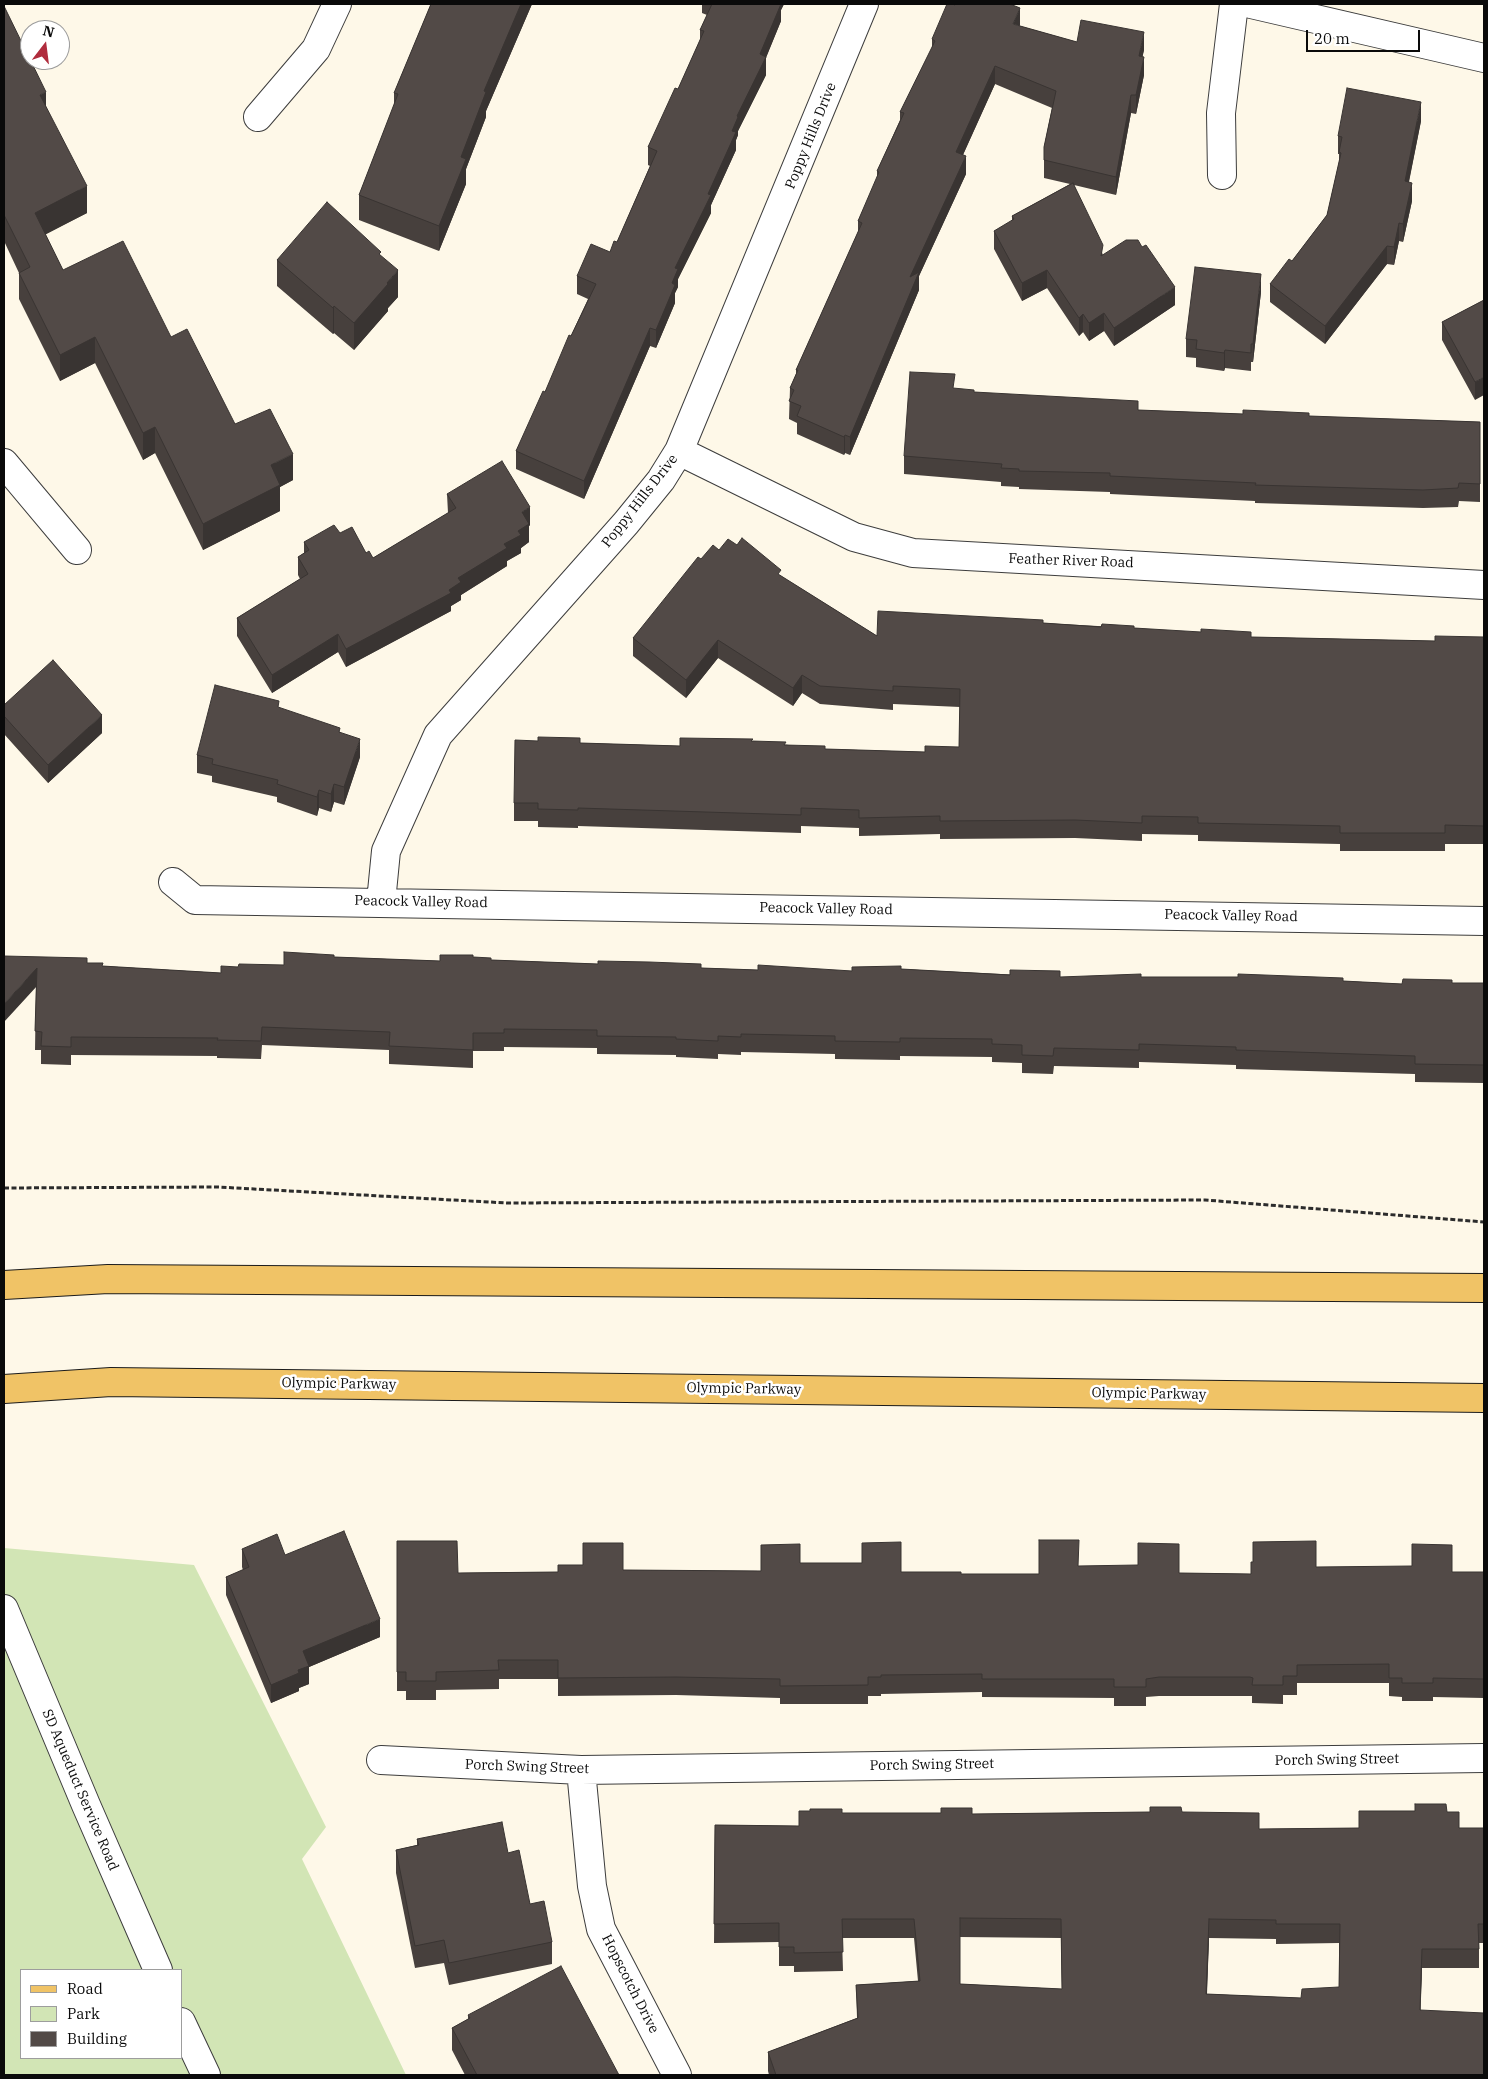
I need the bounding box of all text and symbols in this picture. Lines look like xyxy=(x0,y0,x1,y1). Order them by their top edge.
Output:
north arrow xyxy=(20,20,70,70)
scale bar xyxy=(1308,20,1422,52)
text: N xyxy=(41,21,56,42)
text: 20 m xyxy=(1314,29,1350,48)
street label: Poppy Hills Drive xyxy=(782,80,840,192)
street label: Poppy Hills Drive xyxy=(598,451,682,551)
street label: Feather River Road xyxy=(1008,550,1134,572)
street label: Peacock Valley Road xyxy=(354,892,488,912)
street label: Peacock Valley Road xyxy=(759,899,893,919)
street label: Peacock Valley Road xyxy=(1164,906,1298,926)
street label: Olympic Parkway xyxy=(281,1375,397,1393)
street label: Olympic Parkway xyxy=(686,1380,802,1398)
street label: Olympic Parkway xyxy=(1091,1385,1207,1403)
street label: SD Aqueduct Service Road xyxy=(38,1707,122,1873)
street label: Porch Swing Street xyxy=(1275,1751,1399,1769)
street label: Porch Swing Street xyxy=(465,1756,589,1778)
street label: Porch Swing Street xyxy=(870,1756,994,1774)
street label: Hopscotch Drive xyxy=(598,1932,662,2036)
legend xyxy=(20,1969,182,2059)
text: Road xyxy=(67,1979,103,1998)
text: Park xyxy=(67,2004,100,2023)
text: Building xyxy=(67,2029,127,2048)

